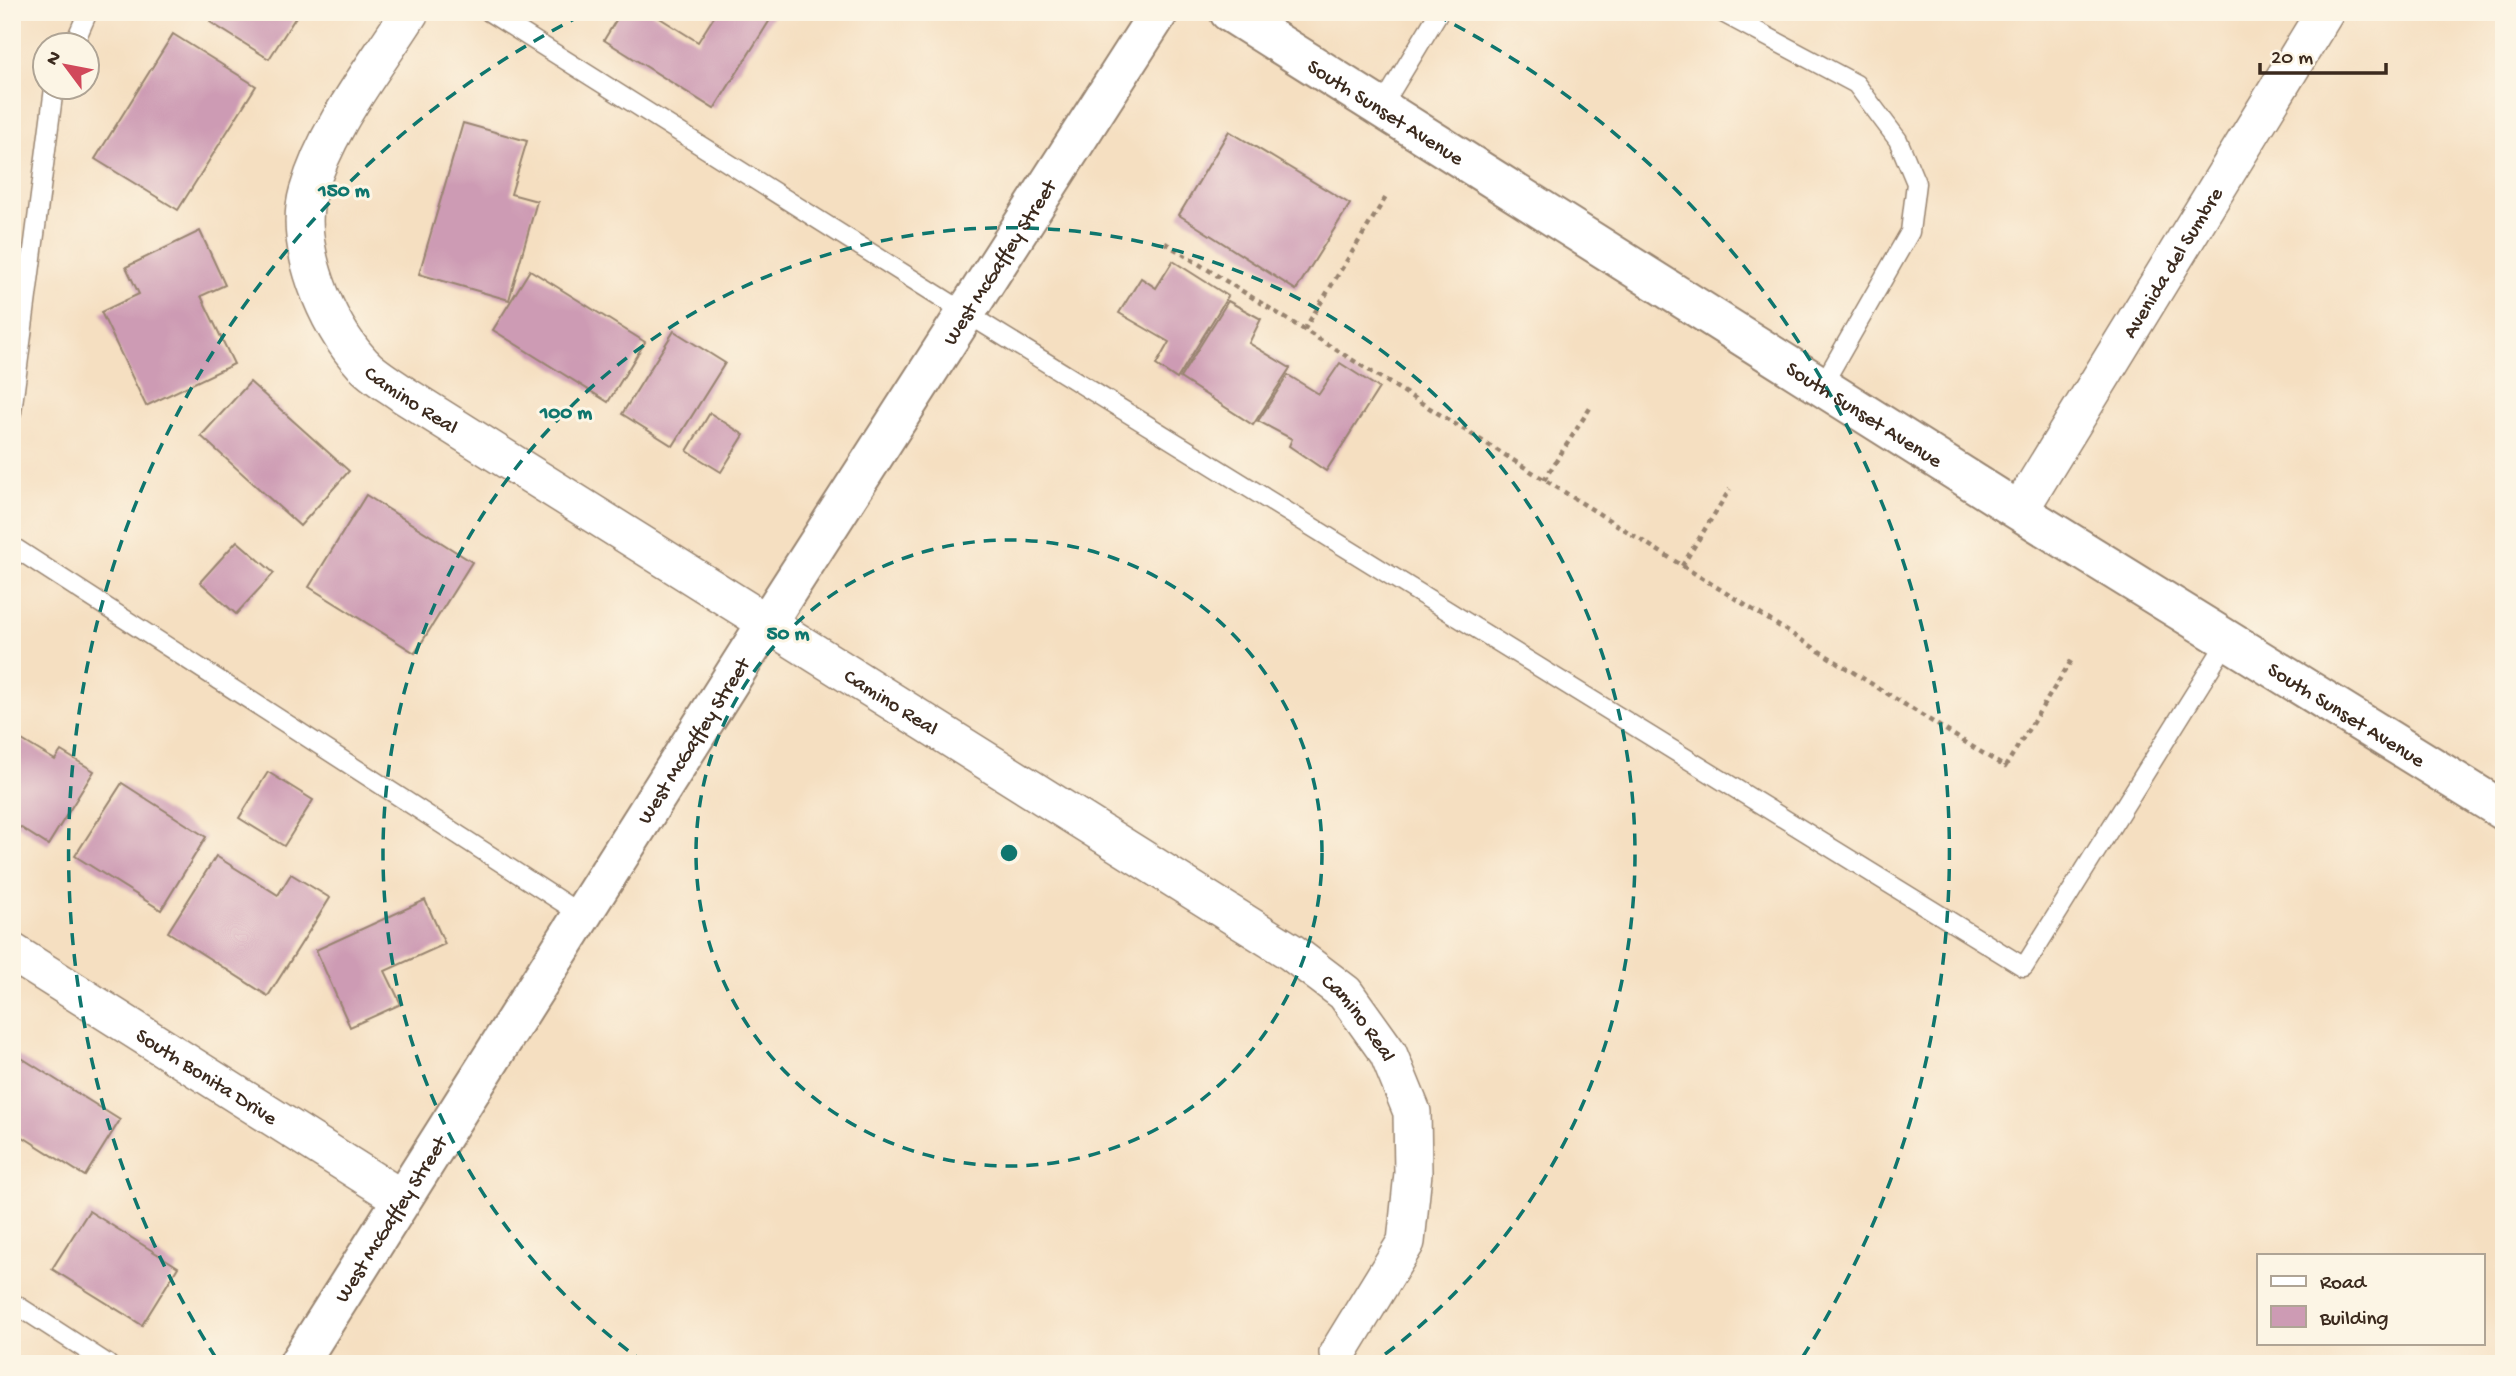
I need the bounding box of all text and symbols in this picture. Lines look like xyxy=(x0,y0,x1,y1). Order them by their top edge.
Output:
north arrow xyxy=(32,32,102,102)
scale bar xyxy=(2260,32,2386,76)
text: N xyxy=(42,47,68,70)
text: 20 m xyxy=(2271,47,2313,72)
street label: South Sunset Avenue xyxy=(1302,56,1468,174)
street label: West McGaffey Street xyxy=(939,174,1065,351)
text: 150 m xyxy=(317,180,370,205)
street label: Avenida del Sumbre xyxy=(2119,183,2231,344)
street label: South Sunset Avenue xyxy=(1780,358,1947,476)
street label: Camino Real xyxy=(358,362,461,442)
text: 100 m xyxy=(539,402,592,427)
text: 50 m xyxy=(767,623,810,648)
street label: West McGaffey Street xyxy=(634,652,759,830)
street label: South Sunset Avenue xyxy=(2262,659,2429,775)
street label: Camino Real xyxy=(838,665,942,743)
centre of rings xyxy=(997,841,1021,865)
street label: Camino Real xyxy=(1315,970,1399,1066)
street label: South Bonita Drive xyxy=(130,1024,282,1133)
street label: West McGaffey Street xyxy=(331,1131,456,1308)
legend xyxy=(2257,1254,2484,1344)
text: Road xyxy=(2320,1272,2368,1297)
text: Building xyxy=(2319,1308,2389,1333)

